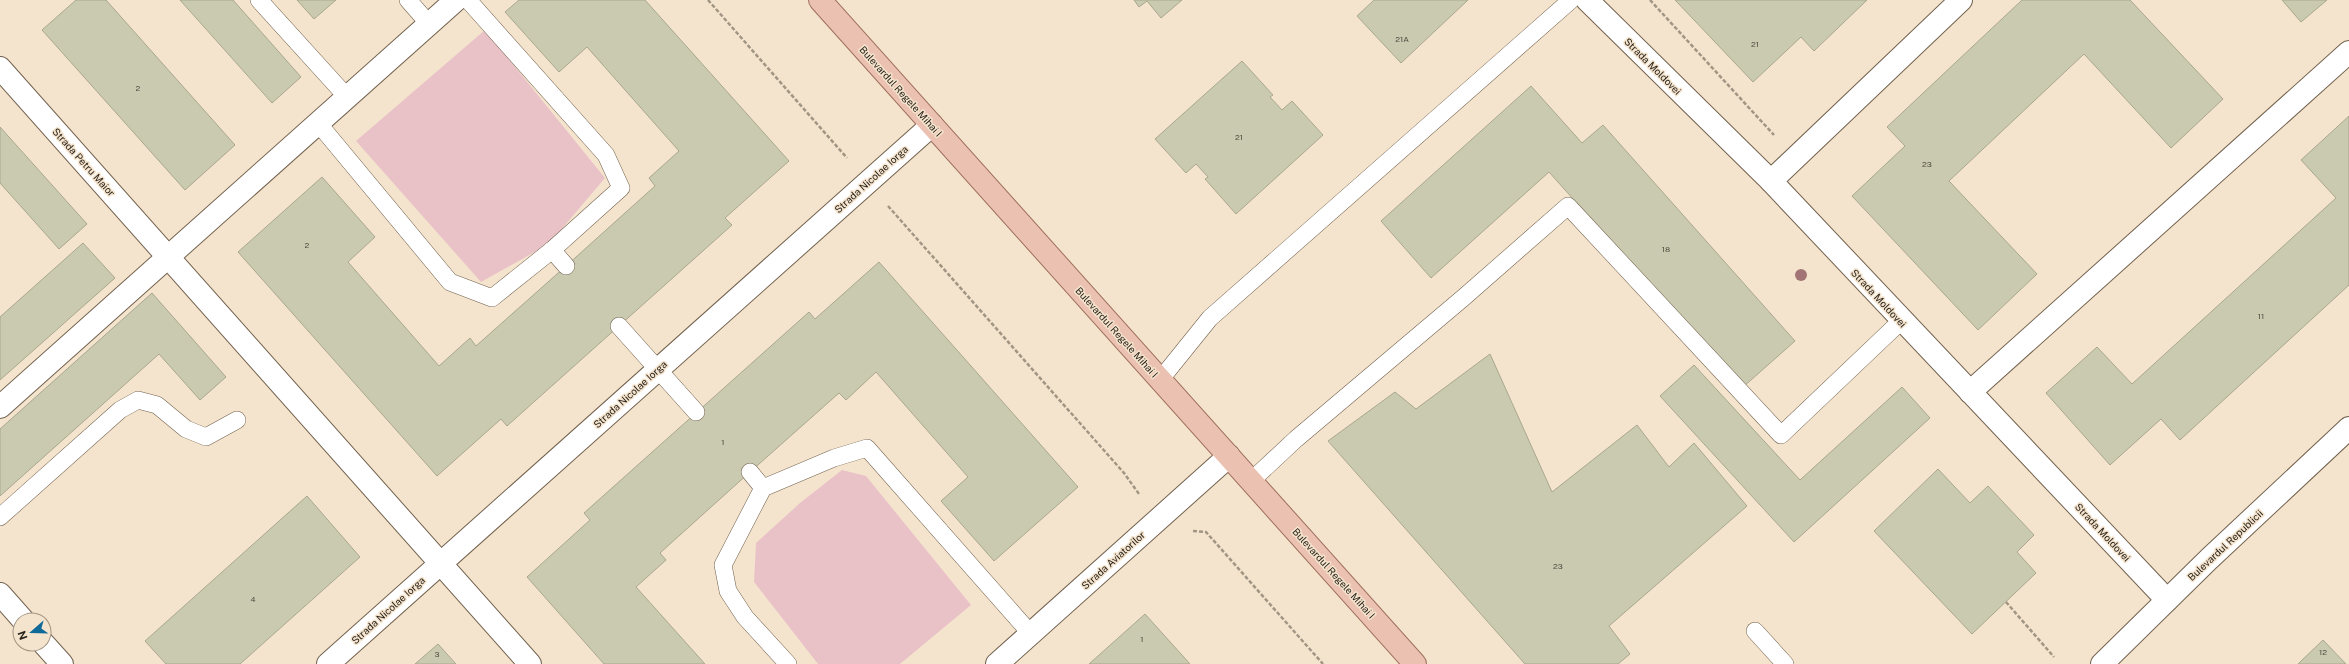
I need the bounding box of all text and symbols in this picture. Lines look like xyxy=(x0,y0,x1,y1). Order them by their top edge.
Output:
house number: 21A xyxy=(1395,34,1409,44)
street label: Strada Moldovei xyxy=(1622,35,1684,97)
house number: 21 xyxy=(1751,39,1759,49)
street label: Bulevardul Regele Mihai I xyxy=(857,43,945,139)
house number: 2 xyxy=(136,83,141,93)
street label: Strada Petru Maior xyxy=(50,125,118,199)
house number: 21 xyxy=(1235,132,1243,142)
street label: Strada Nicolae Iorga xyxy=(832,143,910,215)
house number: 23 xyxy=(1922,159,1932,169)
house number: 2 xyxy=(305,240,310,250)
house number: 18 xyxy=(1662,244,1670,254)
street label: Strada Moldovei xyxy=(1849,266,1909,330)
street label: Bulevardul Regele Mihai I xyxy=(1073,284,1161,380)
house number: 11 xyxy=(2258,311,2264,321)
street label: Strada Nicolae Iorga xyxy=(591,358,669,430)
house number: 1 xyxy=(721,437,725,447)
street label: Strada Moldovei xyxy=(2073,500,2133,564)
street label: Bulevardul Republicii xyxy=(2185,507,2265,583)
street label: Bulevardul Regele Mihai I xyxy=(1290,525,1378,621)
street label: Strada Aviatorilor xyxy=(1079,528,1147,592)
house number: 23 xyxy=(1553,561,1563,571)
street label: Strada Nicolae Iorga xyxy=(349,574,427,646)
house number: 4 xyxy=(250,594,256,604)
north arrow xyxy=(12,612,52,652)
text: N xyxy=(15,629,30,642)
house number: 1 xyxy=(1140,634,1144,644)
house number: 12 xyxy=(2319,647,2327,657)
house number: 3 xyxy=(434,649,440,659)

